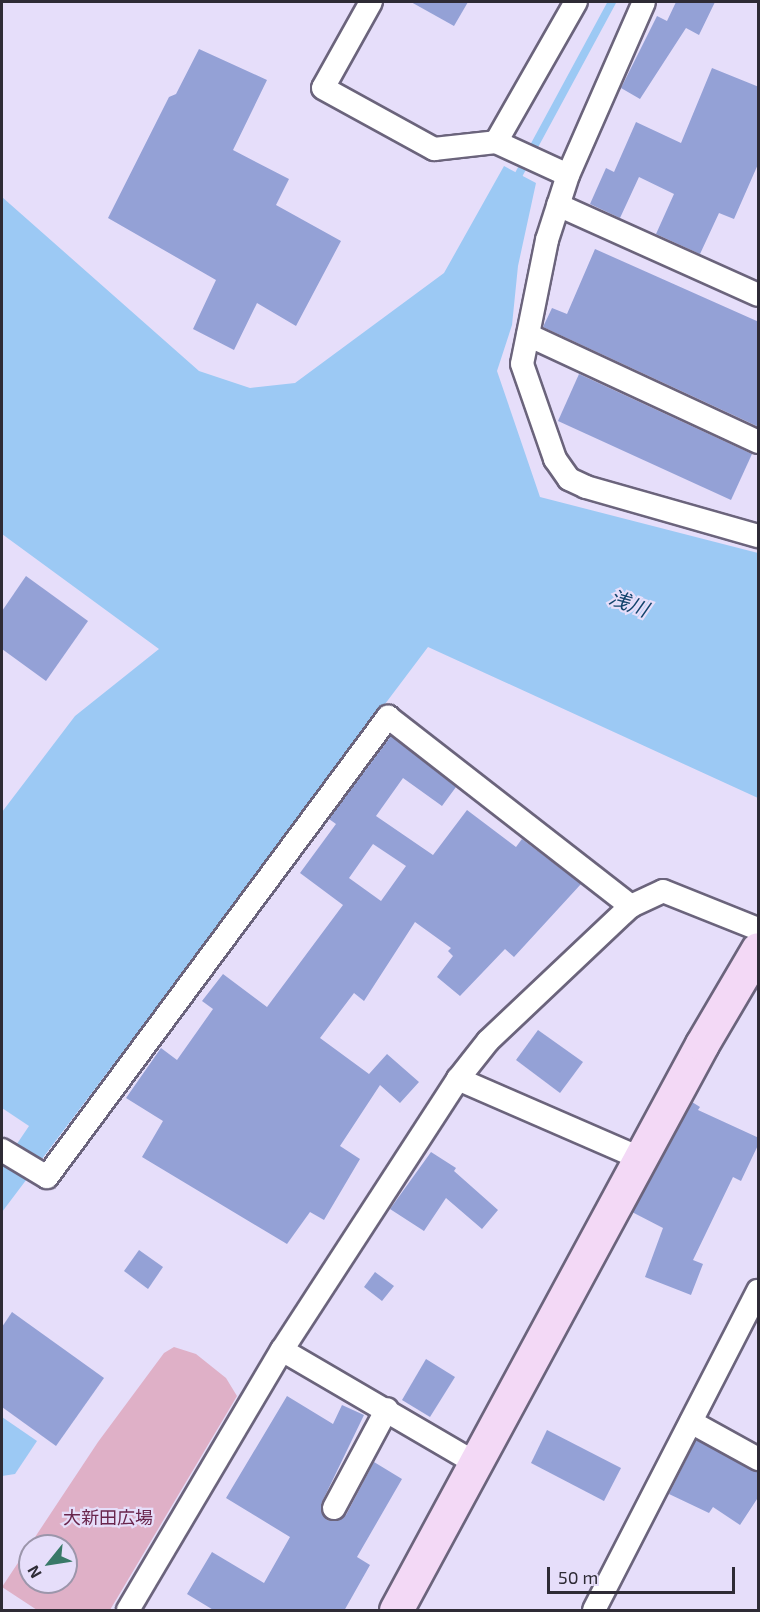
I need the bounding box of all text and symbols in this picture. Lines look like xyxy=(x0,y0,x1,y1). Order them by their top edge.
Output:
water label: 浅川 xyxy=(606,585,652,621)
park label: 大新田広場 xyxy=(63,1506,153,1528)
north arrow xyxy=(18,1534,78,1594)
scale bar xyxy=(550,1555,738,1593)
text: N xyxy=(23,1562,45,1582)
text: 50 m xyxy=(558,1566,598,1588)

